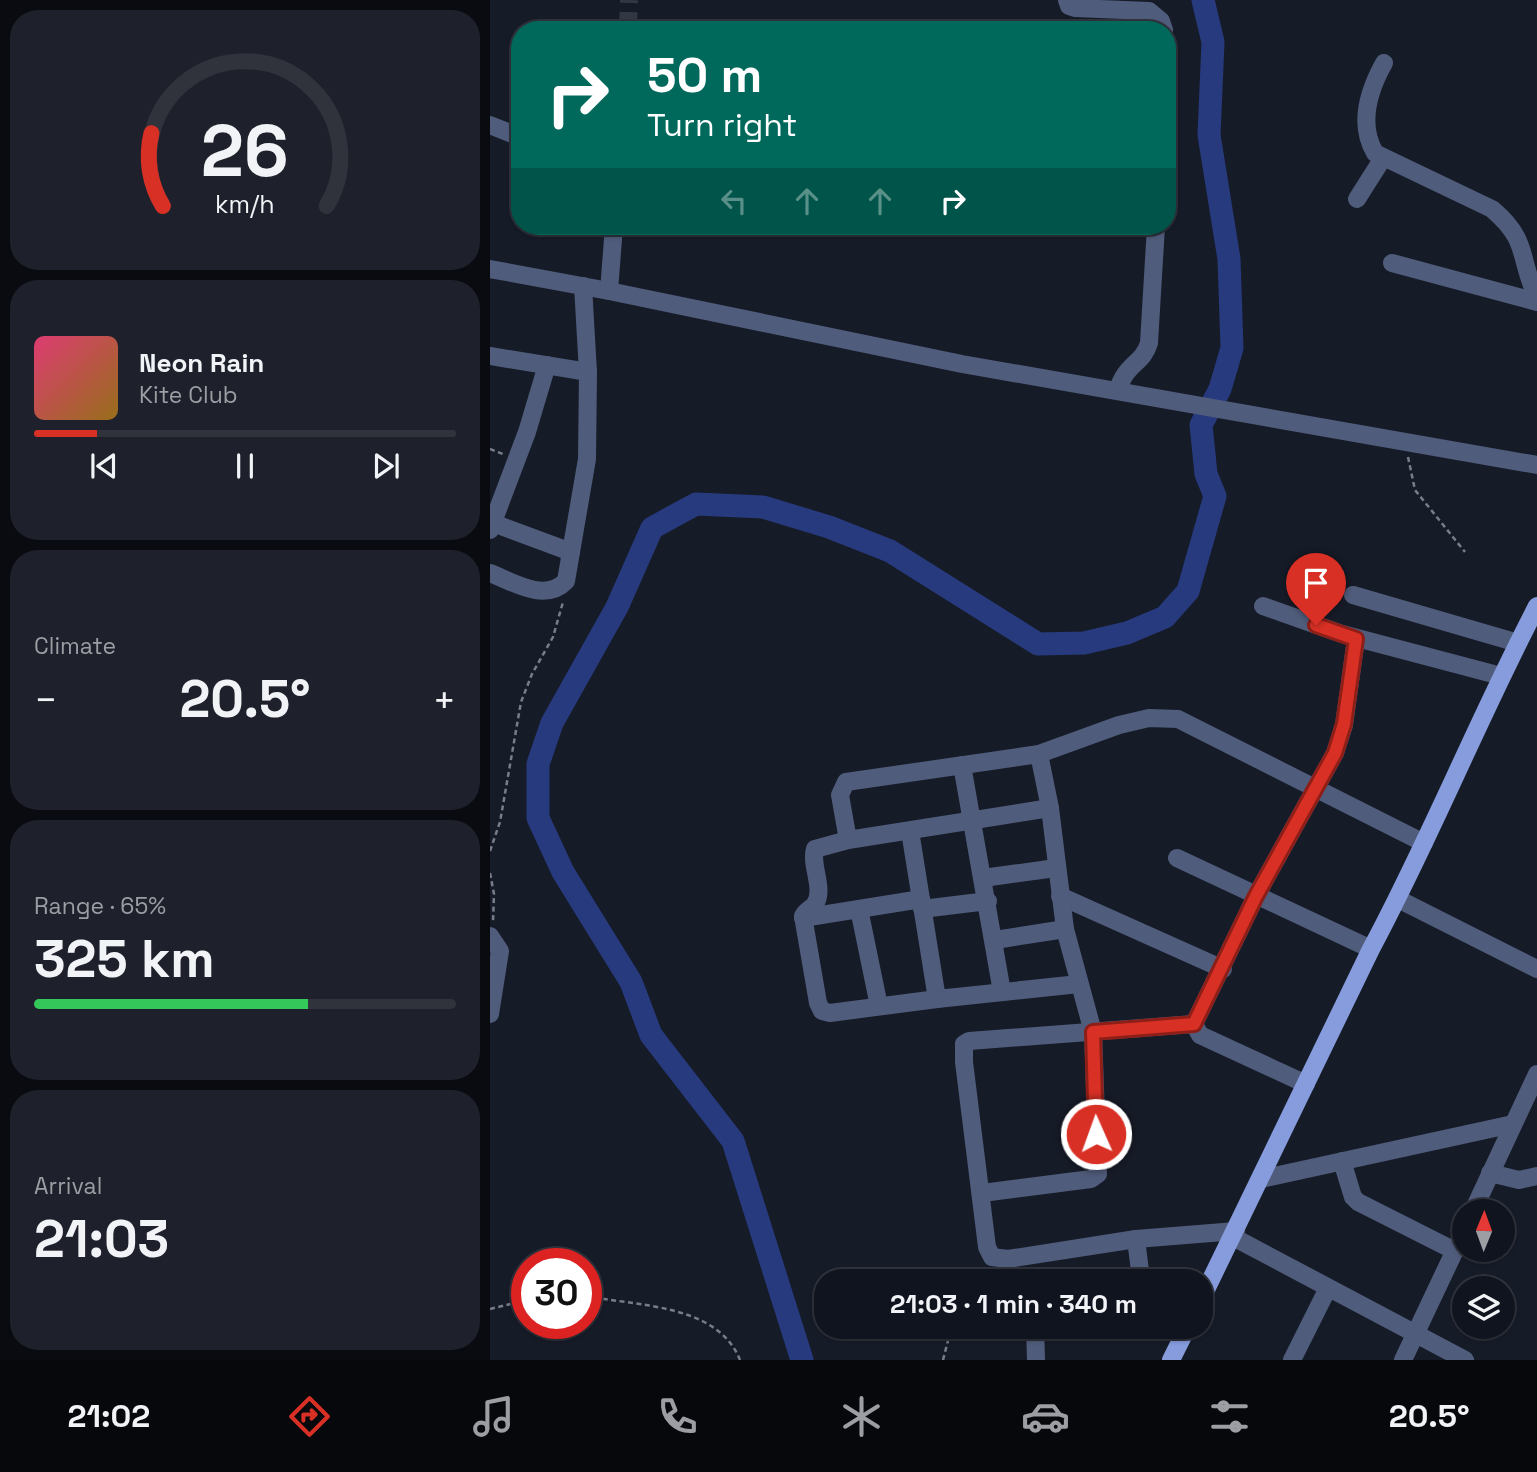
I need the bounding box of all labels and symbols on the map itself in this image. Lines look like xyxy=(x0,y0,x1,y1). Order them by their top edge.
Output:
pin xyxy=(1286,553,1346,625)
position arrow xyxy=(1059,1097,1133,1171)
north arrow xyxy=(1452,1199,1516,1262)
speed limit sign: 30 xyxy=(511,1248,602,1339)

